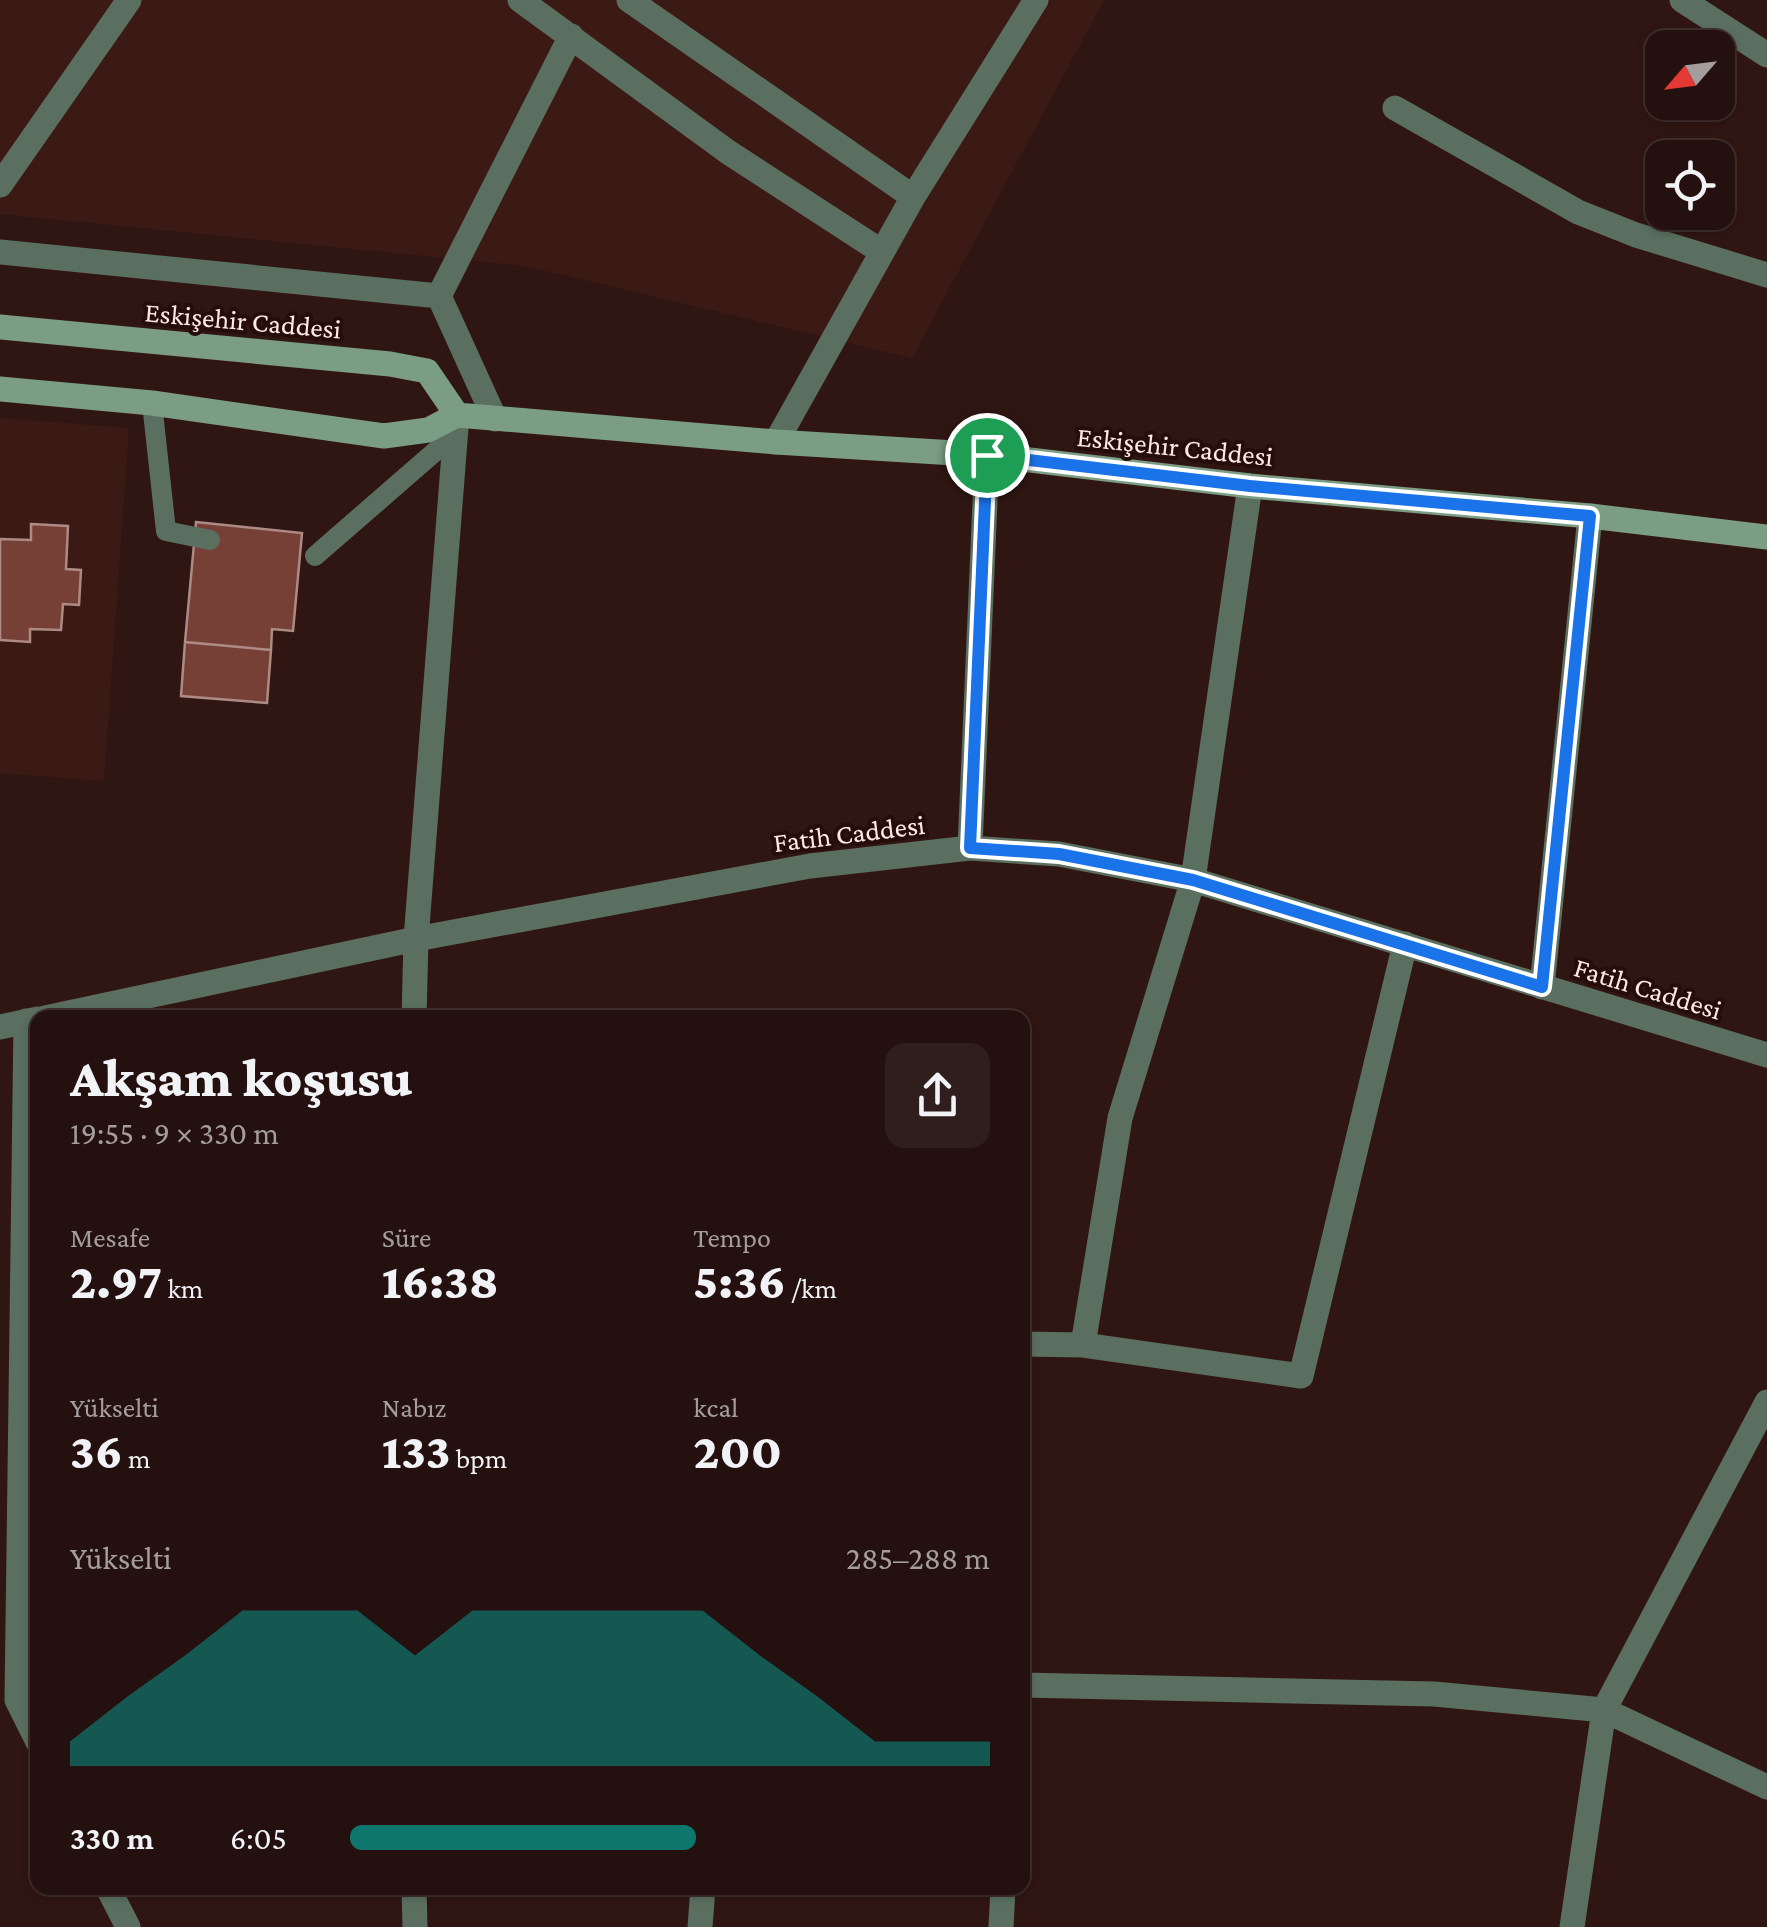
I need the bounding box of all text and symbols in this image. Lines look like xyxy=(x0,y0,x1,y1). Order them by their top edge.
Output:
north arrow xyxy=(1645,30,1735,120)
map controls xyxy=(1645,30,1735,230)
button: locate xyxy=(1645,140,1735,230)
street label: Eskişehir Caddesi xyxy=(143,296,343,345)
pin xyxy=(945,413,1030,498)
street label: Eskişehir Caddesi xyxy=(1075,421,1275,472)
icon: arrive xyxy=(960,428,1015,483)
street label: Fatih Caddesi xyxy=(772,809,927,858)
street label: Fatih Caddesi xyxy=(1570,951,1725,1026)
button: share xyxy=(885,1043,990,1148)
text: Akşam koşusu xyxy=(70,1047,412,1108)
text: 19:55 · 9 × 330 m xyxy=(70,1115,279,1151)
text: Mesafe xyxy=(70,1222,150,1253)
text: Süre xyxy=(382,1222,431,1253)
text: Tempo xyxy=(693,1222,771,1253)
text: 2.97 xyxy=(70,1253,162,1309)
text: 16:38 xyxy=(382,1253,499,1309)
text: 5:36 xyxy=(693,1253,786,1309)
text: km xyxy=(162,1273,203,1304)
text: /km xyxy=(786,1273,837,1304)
text: Yükselti xyxy=(70,1392,159,1423)
text: Nabız xyxy=(382,1392,446,1423)
text: kcal xyxy=(693,1392,738,1423)
text: 36 xyxy=(70,1423,123,1479)
text: 133 xyxy=(382,1423,450,1479)
text: 200 xyxy=(693,1423,782,1479)
text: m xyxy=(123,1443,151,1474)
text: bpm xyxy=(450,1443,507,1474)
text: Yükselti xyxy=(70,1540,172,1576)
text: 285–288 m xyxy=(846,1540,990,1576)
text: 330 m xyxy=(70,1820,154,1856)
text: 6:05 xyxy=(230,1820,287,1856)

